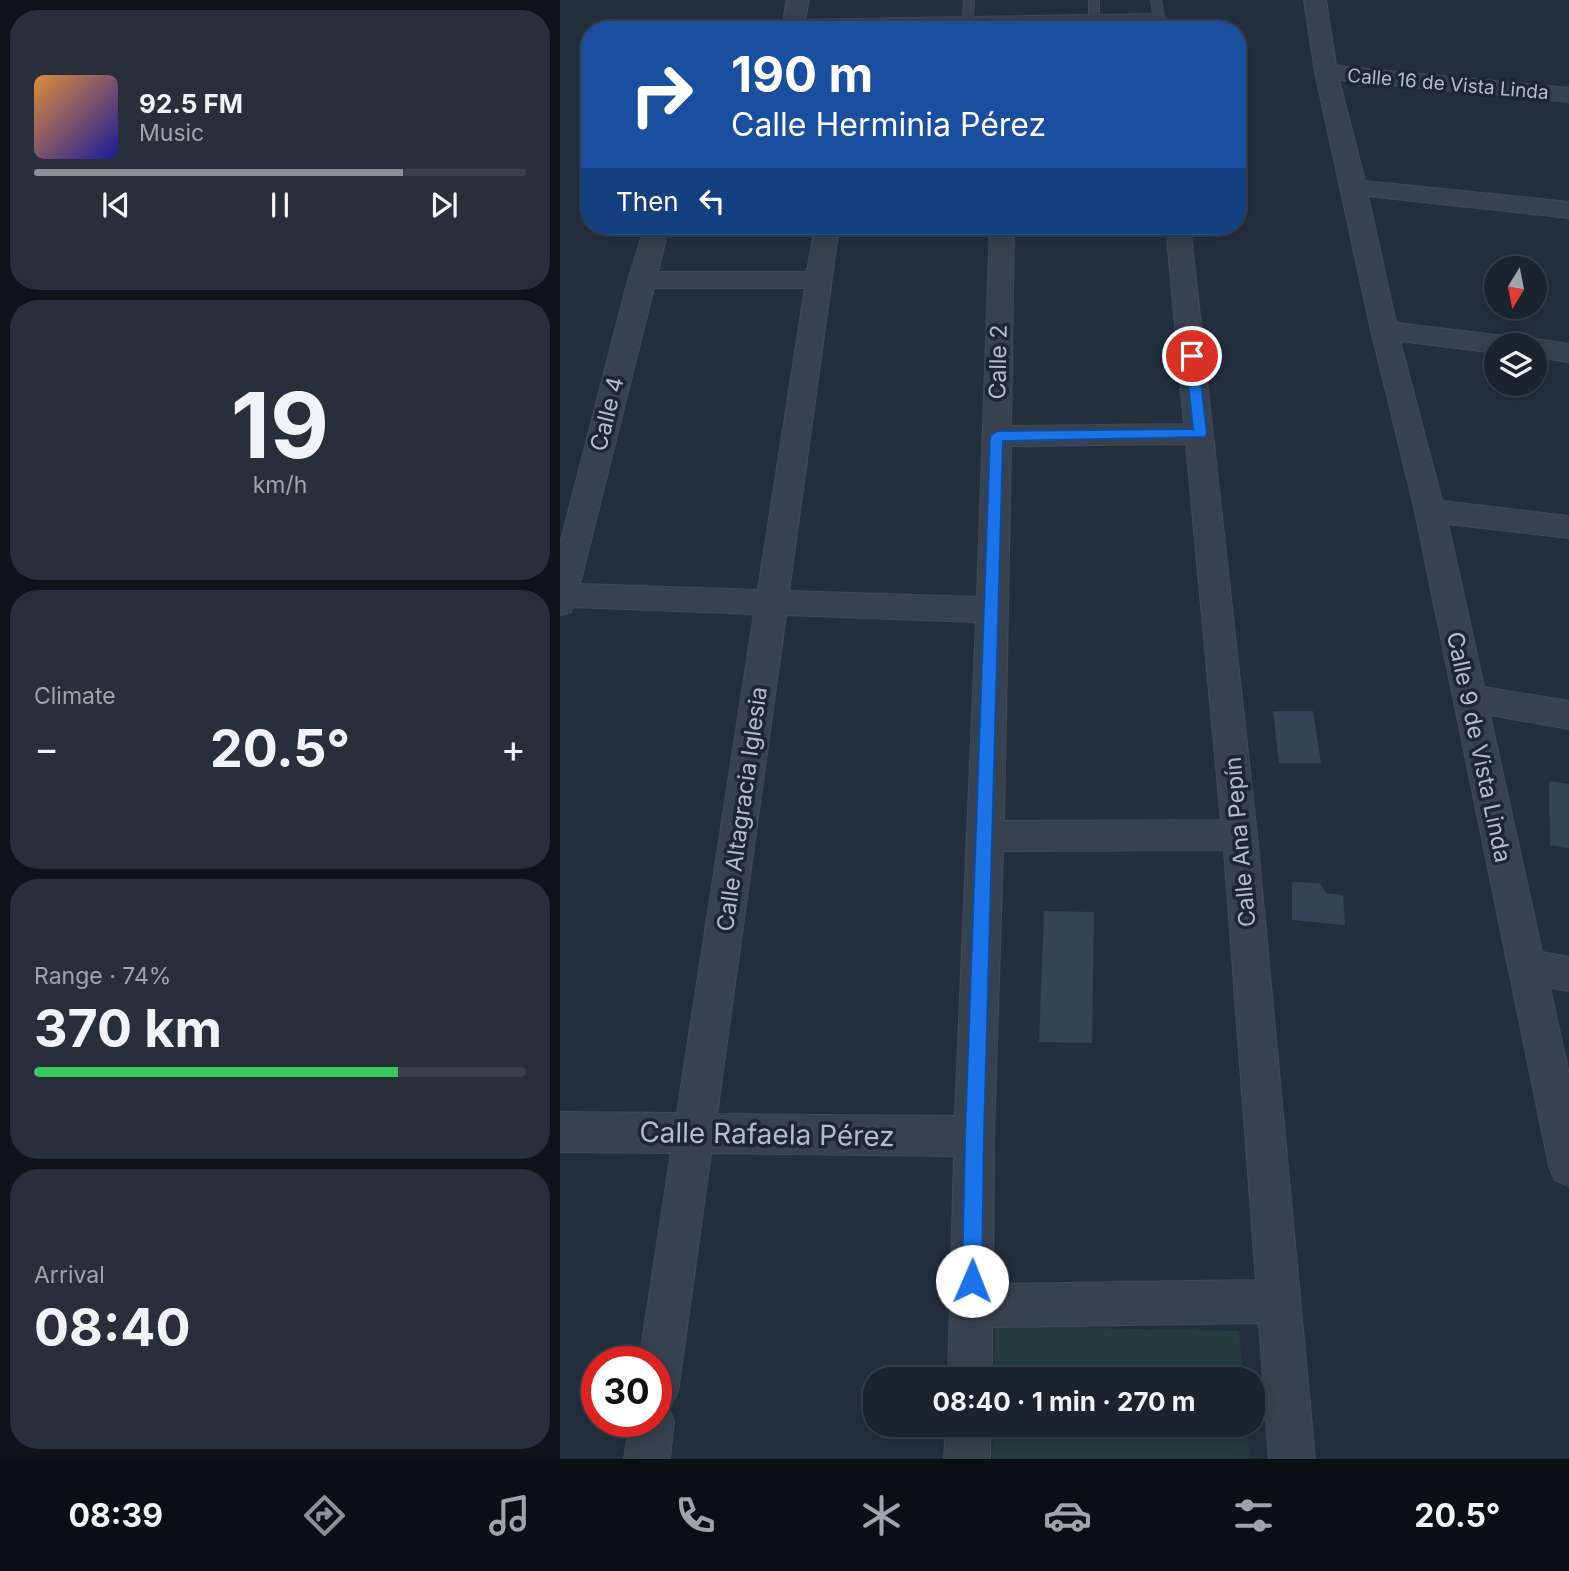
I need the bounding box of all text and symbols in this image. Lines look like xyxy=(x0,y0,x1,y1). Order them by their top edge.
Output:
text: 190 m xyxy=(731,45,873,104)
icon: right xyxy=(616,49,707,140)
street label: Calle 16 de Vista Linda xyxy=(1346,64,1550,104)
text: 92.5 FM xyxy=(139,88,243,119)
text: Calle Herminia Pérez xyxy=(731,105,1046,144)
text: Music xyxy=(139,119,204,147)
icon: left xyxy=(693,182,731,220)
icon: previous xyxy=(97,186,135,224)
icon: pause xyxy=(261,186,299,224)
icon: next xyxy=(425,186,463,224)
text: Then xyxy=(616,186,679,217)
north arrow xyxy=(1484,256,1547,318)
map controls xyxy=(1484,256,1547,396)
street label: Calle 2 xyxy=(983,324,1013,400)
pin xyxy=(1162,326,1222,386)
button: layers xyxy=(1484,333,1547,396)
icon: arrive xyxy=(1173,337,1211,375)
text: 19 xyxy=(231,370,329,480)
street label: Calle 4 xyxy=(584,374,630,454)
text: km/h xyxy=(253,471,307,499)
street label: Calle 9 de Vista Linda xyxy=(1441,629,1517,865)
text: Climate xyxy=(34,682,116,710)
street label: Calle Altagracia Iglesia xyxy=(711,685,773,933)
text: 20.5° xyxy=(210,717,350,780)
text: − xyxy=(34,725,59,771)
text: + xyxy=(501,725,526,771)
street label: Calle Ana Pepín xyxy=(1219,756,1261,928)
text: Range · 74% xyxy=(34,962,171,990)
text: 370 km xyxy=(34,997,222,1060)
street label: Calle Rafaela Pérez xyxy=(639,1115,895,1153)
position arrow xyxy=(935,1244,1009,1318)
text: Arrival xyxy=(34,1261,105,1289)
text: 08:40 xyxy=(34,1296,191,1359)
speed limit sign: 30 xyxy=(581,1346,672,1437)
text: 08:40 · 1 min · 270 m xyxy=(932,1386,1196,1417)
icon: directions xyxy=(300,1491,349,1540)
icon: music xyxy=(485,1491,534,1540)
icon: phone xyxy=(671,1491,720,1540)
icon: climate xyxy=(857,1491,906,1540)
icon: car xyxy=(1043,1491,1092,1540)
icon: filters xyxy=(1229,1491,1278,1540)
text: 08:39 xyxy=(68,1496,163,1535)
text: 20.5° xyxy=(1414,1496,1501,1535)

